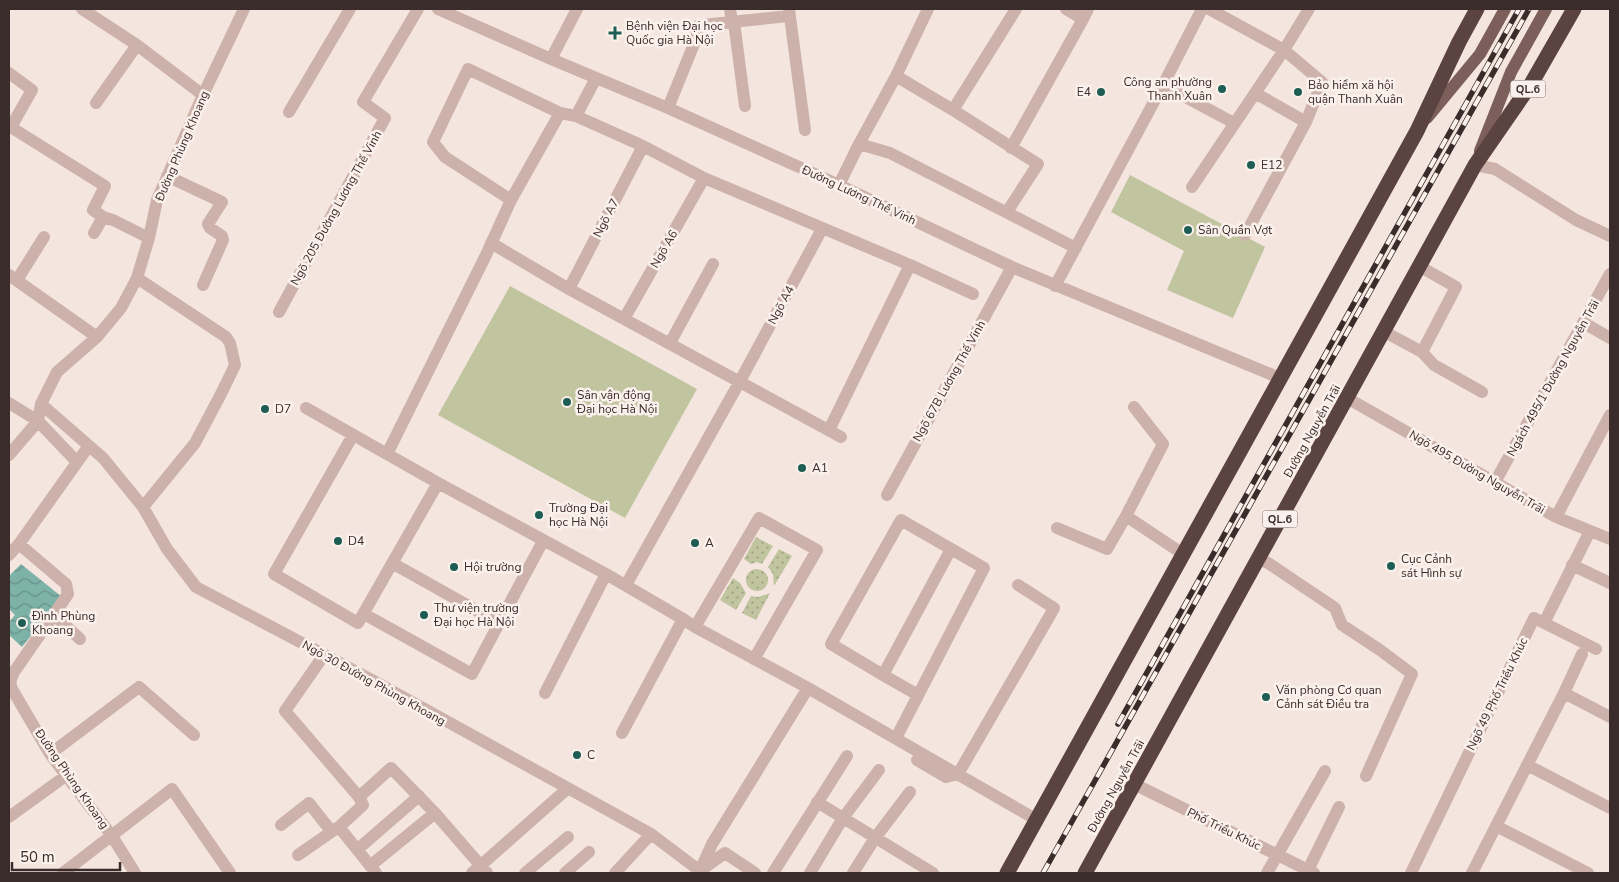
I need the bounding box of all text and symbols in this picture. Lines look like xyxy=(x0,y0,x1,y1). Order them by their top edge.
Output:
place label: Bệnh viện Đại học Quốc gia Hà Nội xyxy=(626,18,723,48)
marker: Bệnh viện Đại học Quốc gia Hà Nội xyxy=(608,26,622,40)
place label: Công an phường Thanh Xuân xyxy=(1123,74,1212,104)
place label: Bảo hiểm xã hội quận Thanh Xuân xyxy=(1308,77,1403,107)
road number: QL.6 xyxy=(1510,80,1546,98)
marker: Công an phường Thanh Xuân xyxy=(1216,83,1228,95)
place label: E4 xyxy=(1077,84,1091,100)
marker: E4 xyxy=(1095,86,1107,98)
marker: Bảo hiểm xã hội quận Thanh Xuân xyxy=(1292,86,1304,98)
street label: Đường Phùng Khoang xyxy=(151,88,213,205)
street label: Ngõ 205 Đường Lương Thế Vinh xyxy=(287,128,385,288)
place label: E12 xyxy=(1261,157,1282,173)
marker: E12 xyxy=(1245,159,1257,171)
street label: Đường Lương Thế Vinh xyxy=(798,161,919,228)
street label: Ngõ A7 xyxy=(589,196,623,240)
place label: Sân Quần Vợt xyxy=(1198,222,1273,238)
marker: Sân Quần Vợt xyxy=(1182,224,1194,236)
street label: Ngõ A6 xyxy=(647,227,681,271)
street label: Ngõ A4 xyxy=(764,283,798,327)
street label: Ngách 495/1 Đường Nguyễn Trãi xyxy=(1503,297,1603,459)
street label: Ngõ 67B Lương Thế Vinh xyxy=(909,318,989,444)
street label: Đường Nguyễn Trãi xyxy=(1279,382,1344,481)
place label: Sân vận động Đại học Hà Nội xyxy=(576,387,657,417)
marker: Sân vận động Đại học Hà Nội xyxy=(561,396,573,408)
place label: D7 xyxy=(275,401,291,417)
marker: D7 xyxy=(259,403,271,415)
street label: Ngõ 495 Đường Nguyễn Trãi xyxy=(1406,426,1548,518)
place label: A1 xyxy=(812,460,828,476)
marker: A1 xyxy=(796,462,808,474)
place label: Trường Đại học Hà Nội xyxy=(549,500,608,530)
marker: Trường Đại học Hà Nội xyxy=(533,509,545,521)
road number: QL.6 xyxy=(1262,510,1298,528)
place label: D4 xyxy=(348,533,364,549)
marker: D4 xyxy=(332,535,344,547)
place label: A xyxy=(705,535,714,551)
marker: A xyxy=(689,537,701,549)
place label: Cục Cảnh sát Hình sự xyxy=(1401,551,1463,581)
place label: Hội trường xyxy=(464,559,521,575)
marker: Cục Cảnh sát Hình sự xyxy=(1385,560,1397,572)
marker: Hội trường xyxy=(448,561,460,573)
place label: Thư viện trường Đại học Hà Nội xyxy=(433,600,519,630)
place label: Đình Phùng Khoang xyxy=(31,608,95,638)
marker: Thư viện trường Đại học Hà Nội xyxy=(418,609,430,621)
marker: Đình Phùng Khoang xyxy=(16,617,28,629)
street label: Ngõ 49 Phố Triều Khúc xyxy=(1463,635,1531,753)
street label: Ngõ 30 Đường Phùng Khoang xyxy=(299,637,449,729)
place label: Văn phòng Cơ quan Cảnh sát Điều tra xyxy=(1275,682,1382,712)
marker: Văn phòng Cơ quan Cảnh sát Điều tra xyxy=(1260,691,1272,703)
street label: Đường Phùng Khoang xyxy=(31,725,113,832)
street label: Đường Nguyễn Trãi xyxy=(1083,737,1148,836)
place label: C xyxy=(587,747,595,763)
marker: C xyxy=(571,749,583,761)
street label: Phố Triều Khúc xyxy=(1184,804,1264,854)
scale bar xyxy=(12,840,120,872)
text: 50 m xyxy=(20,847,55,867)

